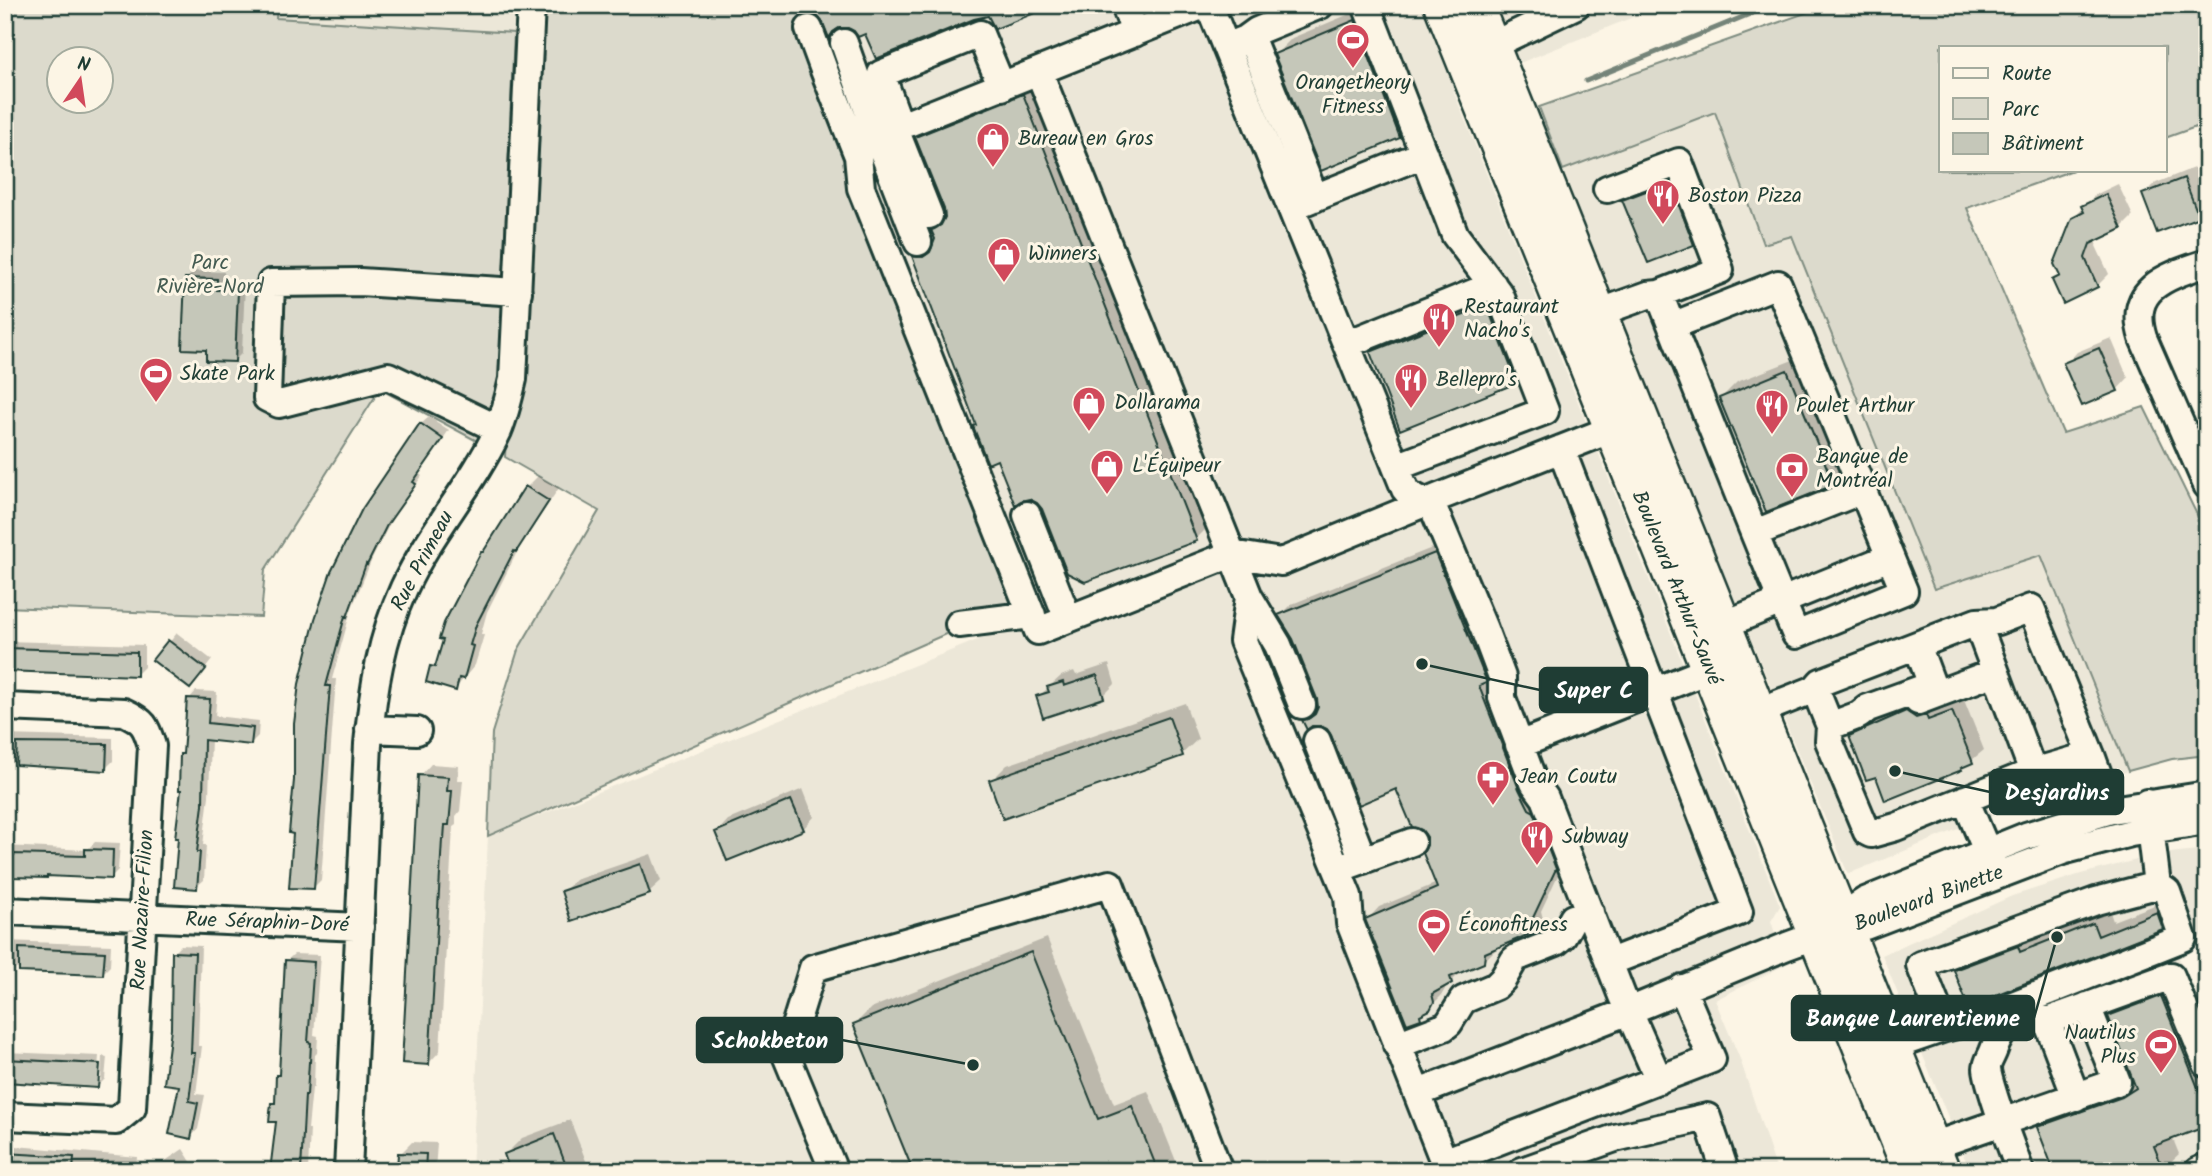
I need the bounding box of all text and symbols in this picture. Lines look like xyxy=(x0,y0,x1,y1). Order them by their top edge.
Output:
sports icon: Orangetheory Fitness xyxy=(1334,21,1372,70)
north arrow xyxy=(46,46,116,116)
legend xyxy=(1939,46,2166,172)
text: N xyxy=(74,49,93,81)
text: Route xyxy=(2002,58,2052,91)
place label: Orangetheory Fitness xyxy=(1295,67,1411,124)
text: Parc xyxy=(2002,94,2040,127)
shop icon: Bureau en Gros xyxy=(974,120,1012,169)
place label: Bureau en Gros xyxy=(1018,123,1154,156)
text: Bâtiment xyxy=(2002,128,2085,161)
restaurant icon: Boston Pizza xyxy=(1644,177,1682,226)
place label: Boston Pizza xyxy=(1688,180,1802,213)
shop icon: Winners xyxy=(985,235,1023,284)
place label: Winners xyxy=(1028,238,1097,271)
park label: Parc Rivière-Nord xyxy=(156,247,264,304)
place label: Restaurant Nacho's xyxy=(1464,291,1560,348)
restaurant icon: Restaurant Nacho's xyxy=(1420,300,1458,349)
sports icon: Skate Park xyxy=(137,355,175,404)
place label: Skate Park xyxy=(180,358,275,391)
restaurant icon: Bellepro's xyxy=(1392,361,1430,410)
place label: Bellepro's xyxy=(1436,364,1517,397)
shop icon: Dollarama xyxy=(1070,384,1108,433)
place label: Dollarama xyxy=(1114,387,1201,420)
restaurant icon: Poulet Arthur xyxy=(1753,387,1791,436)
place label: Poulet Arthur xyxy=(1796,390,1915,423)
place label: Banque de Montréal xyxy=(1816,441,1909,498)
shop icon: L'Équipeur xyxy=(1088,447,1126,496)
place label: L'Équipeur xyxy=(1132,450,1221,483)
bank icon: Banque de Montréal xyxy=(1773,450,1811,499)
street label: Boulevard Arthur-Sauvé xyxy=(1622,486,1730,691)
street label: Rue Primeau xyxy=(383,505,463,617)
callout: Super C xyxy=(1540,668,1647,712)
text: Super C xyxy=(1555,674,1633,710)
pharmacy icon: Jean Coutu xyxy=(1474,758,1512,807)
place label: Jean Coutu xyxy=(1518,761,1617,794)
callout: Desjardins xyxy=(1990,770,2123,814)
text: Desjardins xyxy=(2004,776,2110,812)
restaurant icon: Subway xyxy=(1518,818,1556,867)
place label: Subway xyxy=(1562,821,1628,854)
street label: Rue Nazaire-Filion xyxy=(122,829,164,991)
street label: Boulevard Binette xyxy=(1850,856,2009,941)
street label: Rue Séraphin-Doré xyxy=(185,904,350,942)
sports icon: Éconofitness xyxy=(1415,906,1453,955)
place label: Éconofitness xyxy=(1458,909,1568,942)
callout: Banque Laurentienne xyxy=(1792,996,2034,1040)
text: Banque Laurentienne xyxy=(1806,1002,2020,1038)
place label: Nautilus Plus xyxy=(2065,1017,2136,1074)
callout: Schokbeton xyxy=(697,1018,842,1062)
text: Schokbeton xyxy=(712,1024,829,1060)
sports icon: Nautilus Plus xyxy=(2142,1026,2180,1075)

